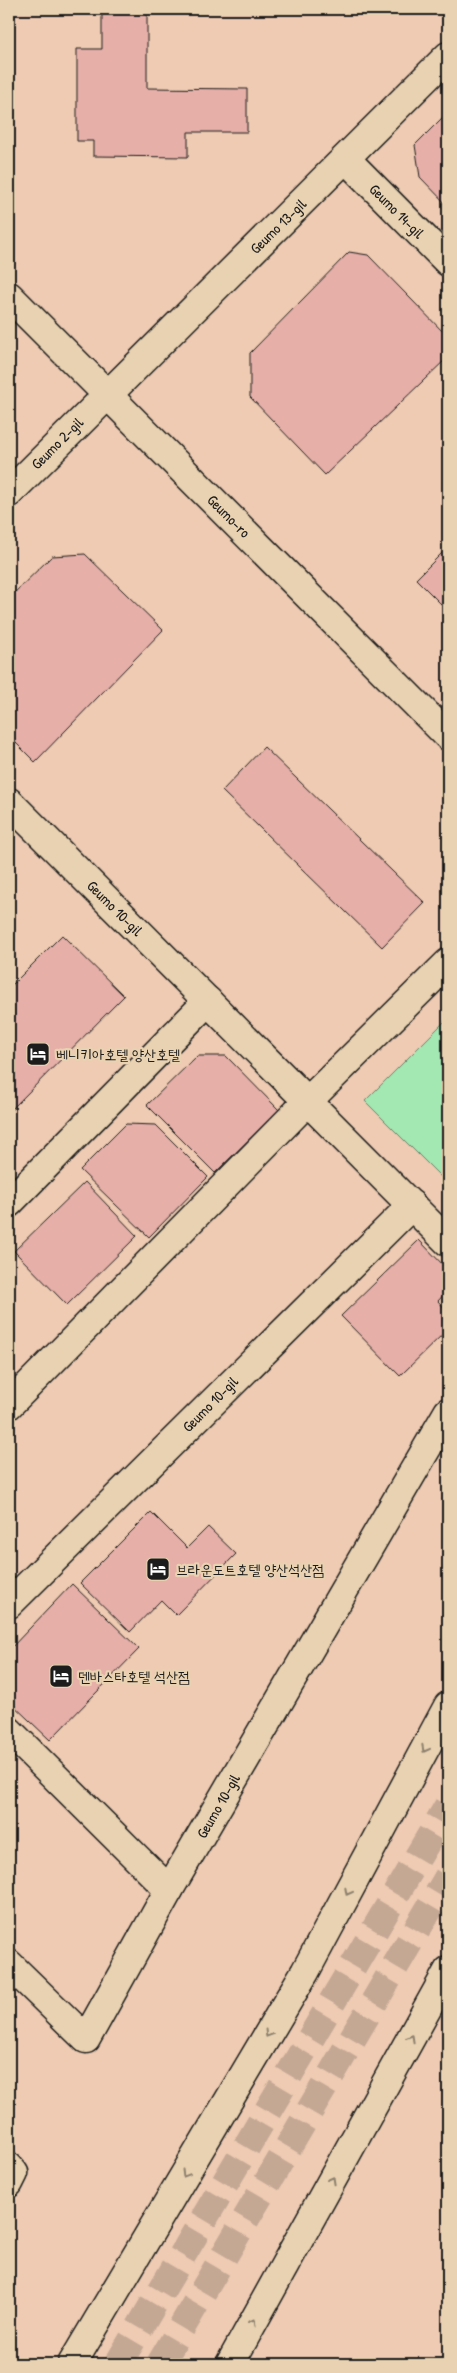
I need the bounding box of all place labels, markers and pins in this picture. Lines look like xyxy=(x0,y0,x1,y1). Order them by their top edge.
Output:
hotel icon: 베니키아호텔 양산호텔 xyxy=(25,1041,51,1067)
place label: 베니키아호텔 양산호텔 xyxy=(56,1044,180,1065)
hotel icon: 브라운도트호텔 양산석산점 xyxy=(145,1556,171,1582)
place label: 브라운도트호텔 양산석산점 xyxy=(176,1559,324,1580)
hotel icon: 덴바스타호텔 석산점 xyxy=(48,1663,74,1689)
place label: 덴바스타호텔 석산점 xyxy=(78,1666,190,1687)

